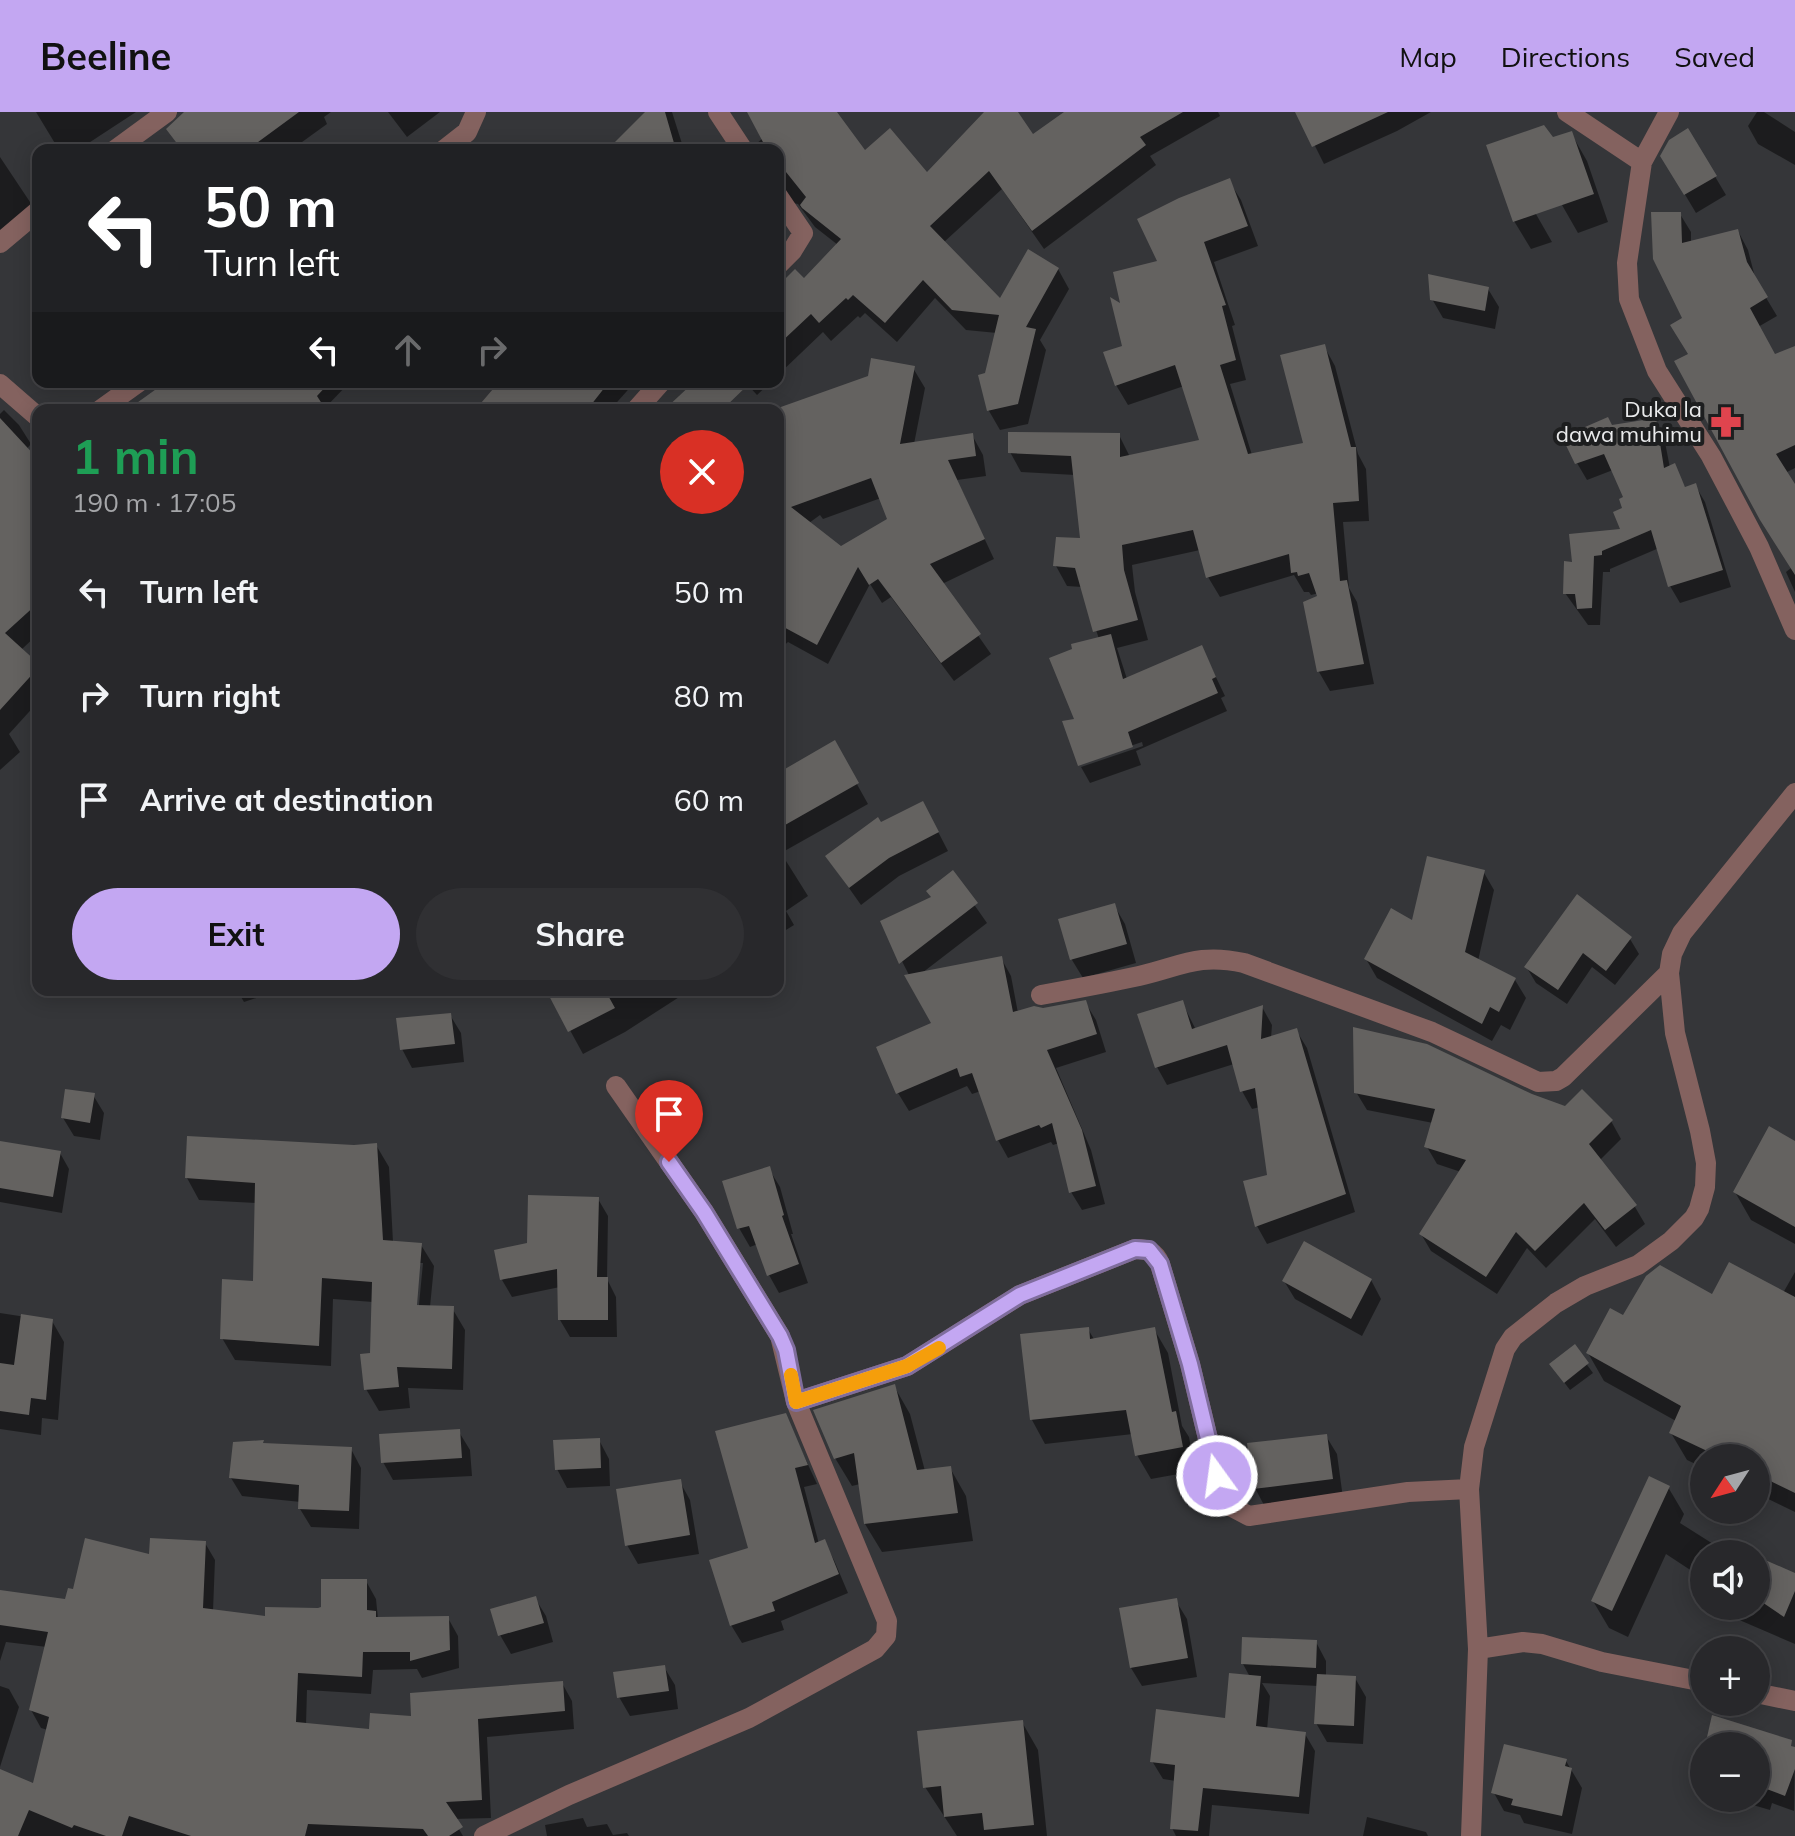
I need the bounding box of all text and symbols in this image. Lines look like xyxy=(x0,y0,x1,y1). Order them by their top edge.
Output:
text: Beeline xyxy=(40,32,171,80)
text: Map xyxy=(1399,39,1457,74)
text: Directions xyxy=(1501,39,1630,74)
text: Saved xyxy=(1674,39,1755,74)
text: 50 m xyxy=(204,171,337,241)
icon: left xyxy=(72,176,176,280)
text: Turn left xyxy=(204,240,340,285)
icon: left xyxy=(302,328,346,372)
icon: ahead xyxy=(386,328,430,372)
icon: right xyxy=(470,328,514,372)
place label: Duka la dawa muhimu xyxy=(1556,395,1702,448)
pharmacy icon: Duka la dawa muhimu xyxy=(1709,405,1743,439)
text: 1 min xyxy=(72,426,199,486)
button: close xyxy=(660,430,744,514)
text: 190 m · 17:05 xyxy=(72,486,236,519)
icon: left xyxy=(72,570,116,614)
text: Turn left xyxy=(140,573,258,611)
text: 50 m xyxy=(674,573,744,611)
icon: right xyxy=(72,674,116,718)
text: Turn right xyxy=(140,677,280,715)
text: 80 m xyxy=(674,677,744,715)
icon: arrive xyxy=(72,778,116,822)
text: Arrive at destination xyxy=(140,781,434,819)
text: 60 m xyxy=(674,781,744,819)
button: Exit xyxy=(72,888,400,980)
button: Share xyxy=(416,888,744,980)
pin xyxy=(635,1080,703,1162)
icon: arrive xyxy=(647,1092,691,1136)
position arrow xyxy=(1175,1434,1259,1518)
north arrow xyxy=(1690,1444,1770,1524)
map controls xyxy=(1690,1444,1770,1812)
button: sound xyxy=(1690,1540,1770,1620)
button: + xyxy=(1690,1636,1770,1716)
button: − xyxy=(1690,1732,1770,1812)

